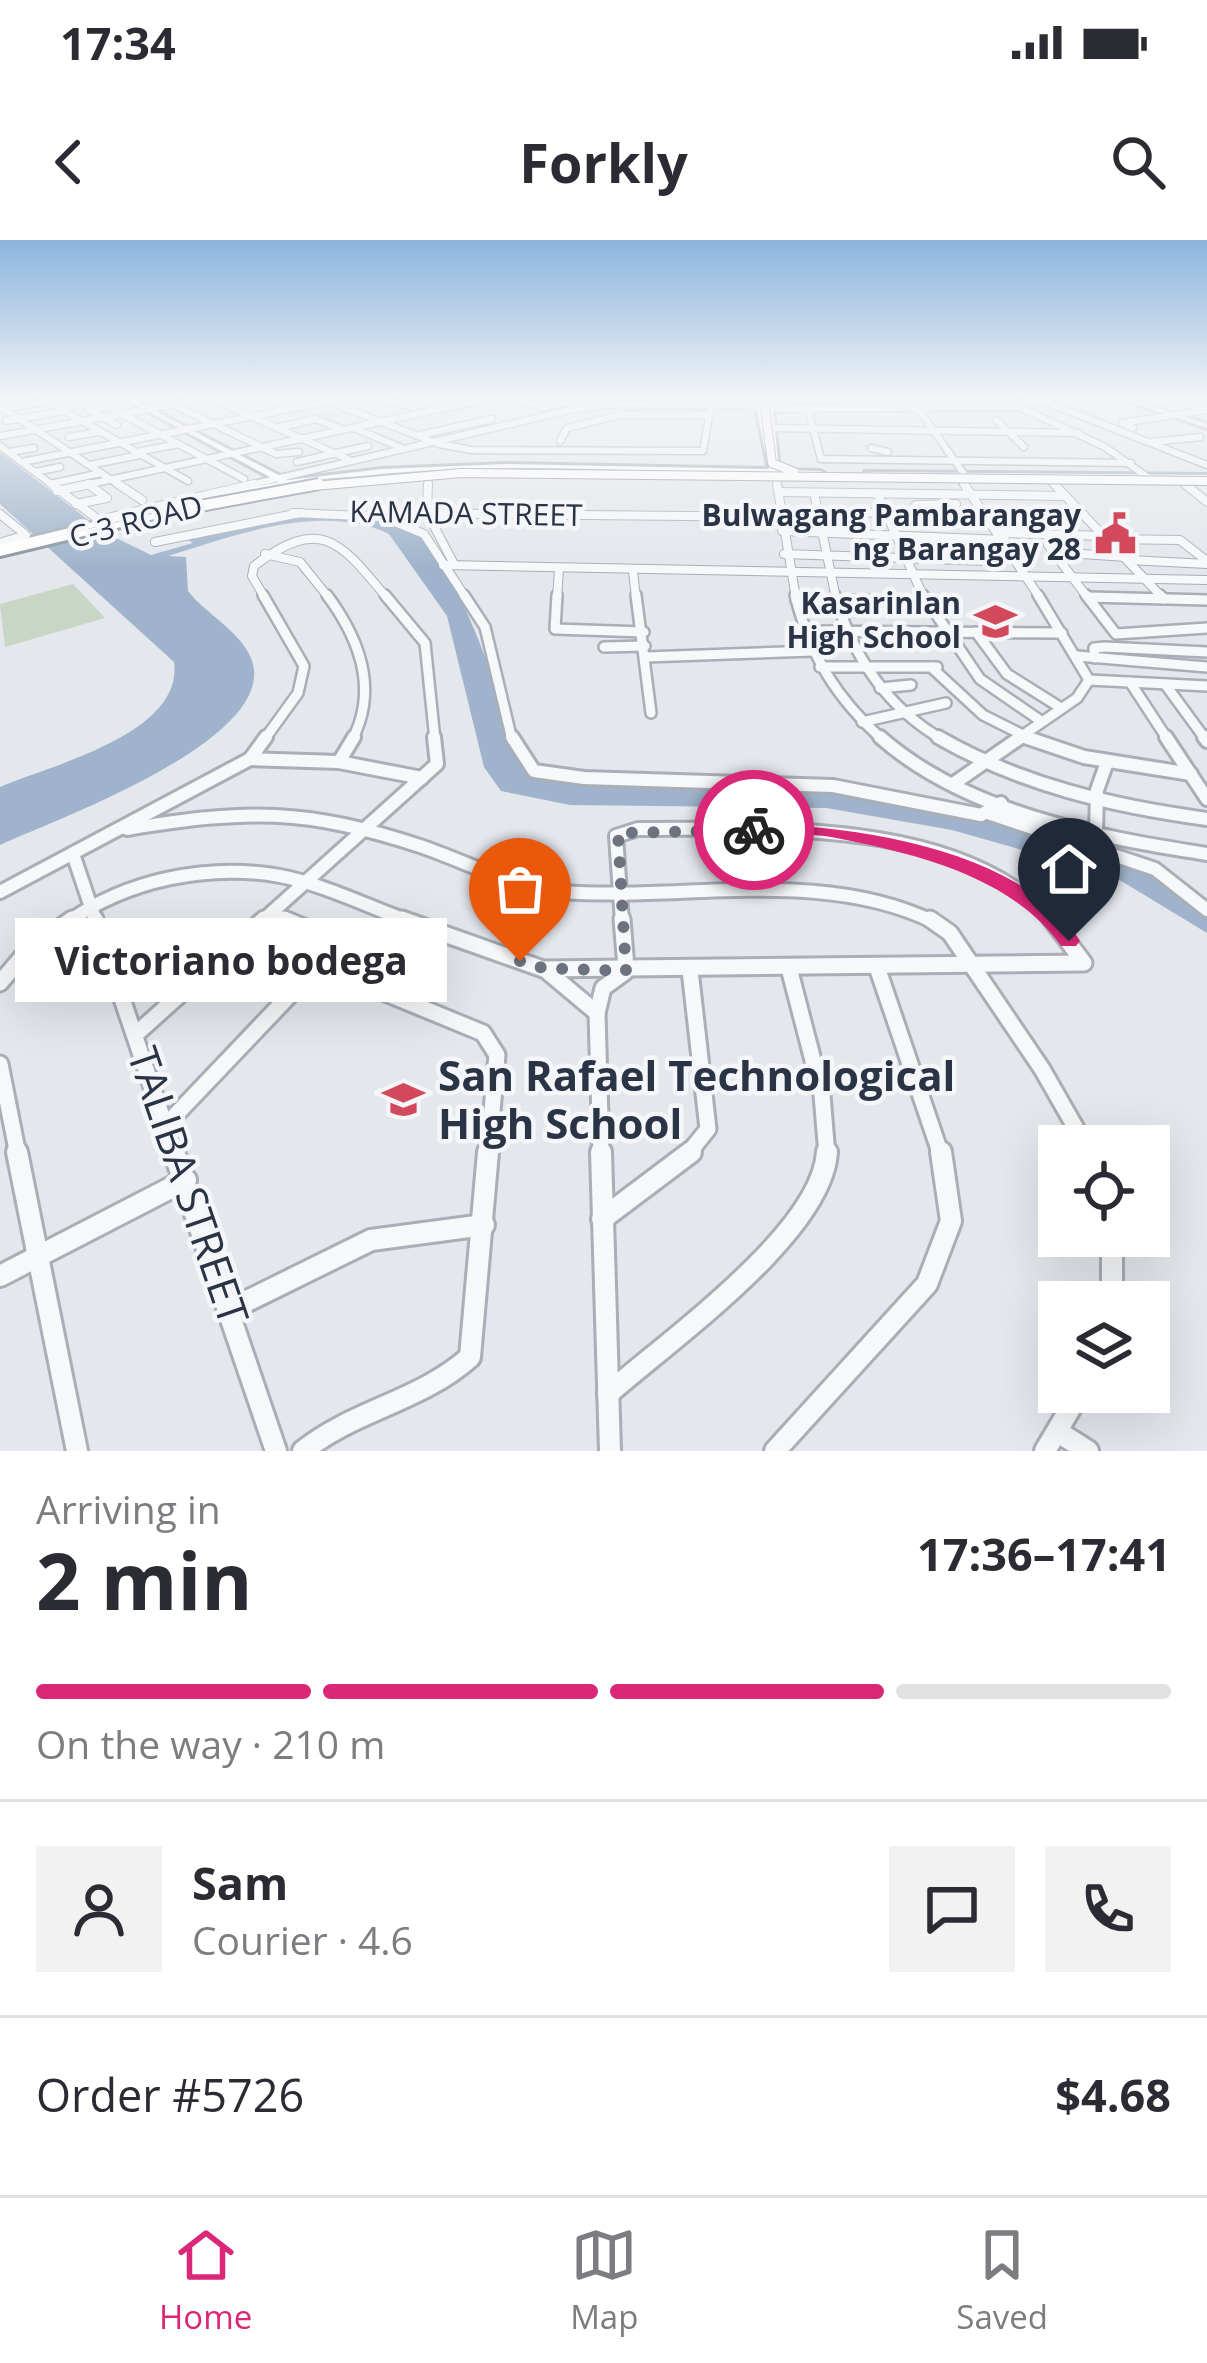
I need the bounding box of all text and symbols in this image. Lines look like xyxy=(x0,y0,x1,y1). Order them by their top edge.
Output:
text: 17:34 xyxy=(60,12,176,73)
text: Forkly xyxy=(519,125,688,199)
icon: back xyxy=(36,129,102,195)
icon: search xyxy=(1105,129,1171,195)
street label: C-3 ROAD xyxy=(65,484,207,557)
street label: KAMADA STREET xyxy=(349,490,583,535)
place label: Bulwagang Pambarangay ng Barangay 28 xyxy=(702,494,1082,569)
public building icon: Bulwagang Pambarangay ng Barangay 28 xyxy=(1092,510,1138,556)
place label: Kasarinlan High School xyxy=(786,582,961,657)
school or university icon: Kasarinlan High School xyxy=(972,598,1018,644)
courier xyxy=(694,770,814,890)
icon: bike xyxy=(721,797,787,863)
pin xyxy=(1018,818,1120,941)
icon: home xyxy=(1036,836,1102,902)
pin xyxy=(469,838,571,961)
icon: bag xyxy=(487,856,553,922)
callout: Victoriano bodega xyxy=(16,919,448,1003)
text: Victoriano bodega xyxy=(54,933,408,986)
street label: TALIBA STREET xyxy=(115,1039,264,1332)
place label: San Rafael Technological High School xyxy=(438,1046,955,1151)
school or university icon: San Rafael Technological High School xyxy=(381,1077,427,1123)
map controls xyxy=(1038,1125,1170,1413)
button: locate xyxy=(1038,1125,1170,1257)
button: layers xyxy=(1038,1281,1170,1413)
text: Arriving in xyxy=(36,1482,221,1535)
text: 17:36–17:41 xyxy=(917,1523,1171,1584)
text: 2 min xyxy=(36,1527,253,1633)
text: On the way · 210 m xyxy=(36,1717,385,1770)
button: person xyxy=(36,1846,162,1972)
button: chat xyxy=(889,1846,1015,1972)
button: phone xyxy=(1045,1846,1171,1972)
text: Sam xyxy=(192,1852,288,1913)
text: Courier · 4.6 xyxy=(192,1913,413,1966)
text: Order #5726 xyxy=(36,2064,304,2125)
text: $4.68 xyxy=(1055,2064,1171,2125)
tab: Home xyxy=(159,2222,252,2339)
tab: Map xyxy=(570,2222,638,2339)
tab: Saved xyxy=(956,2222,1048,2339)

